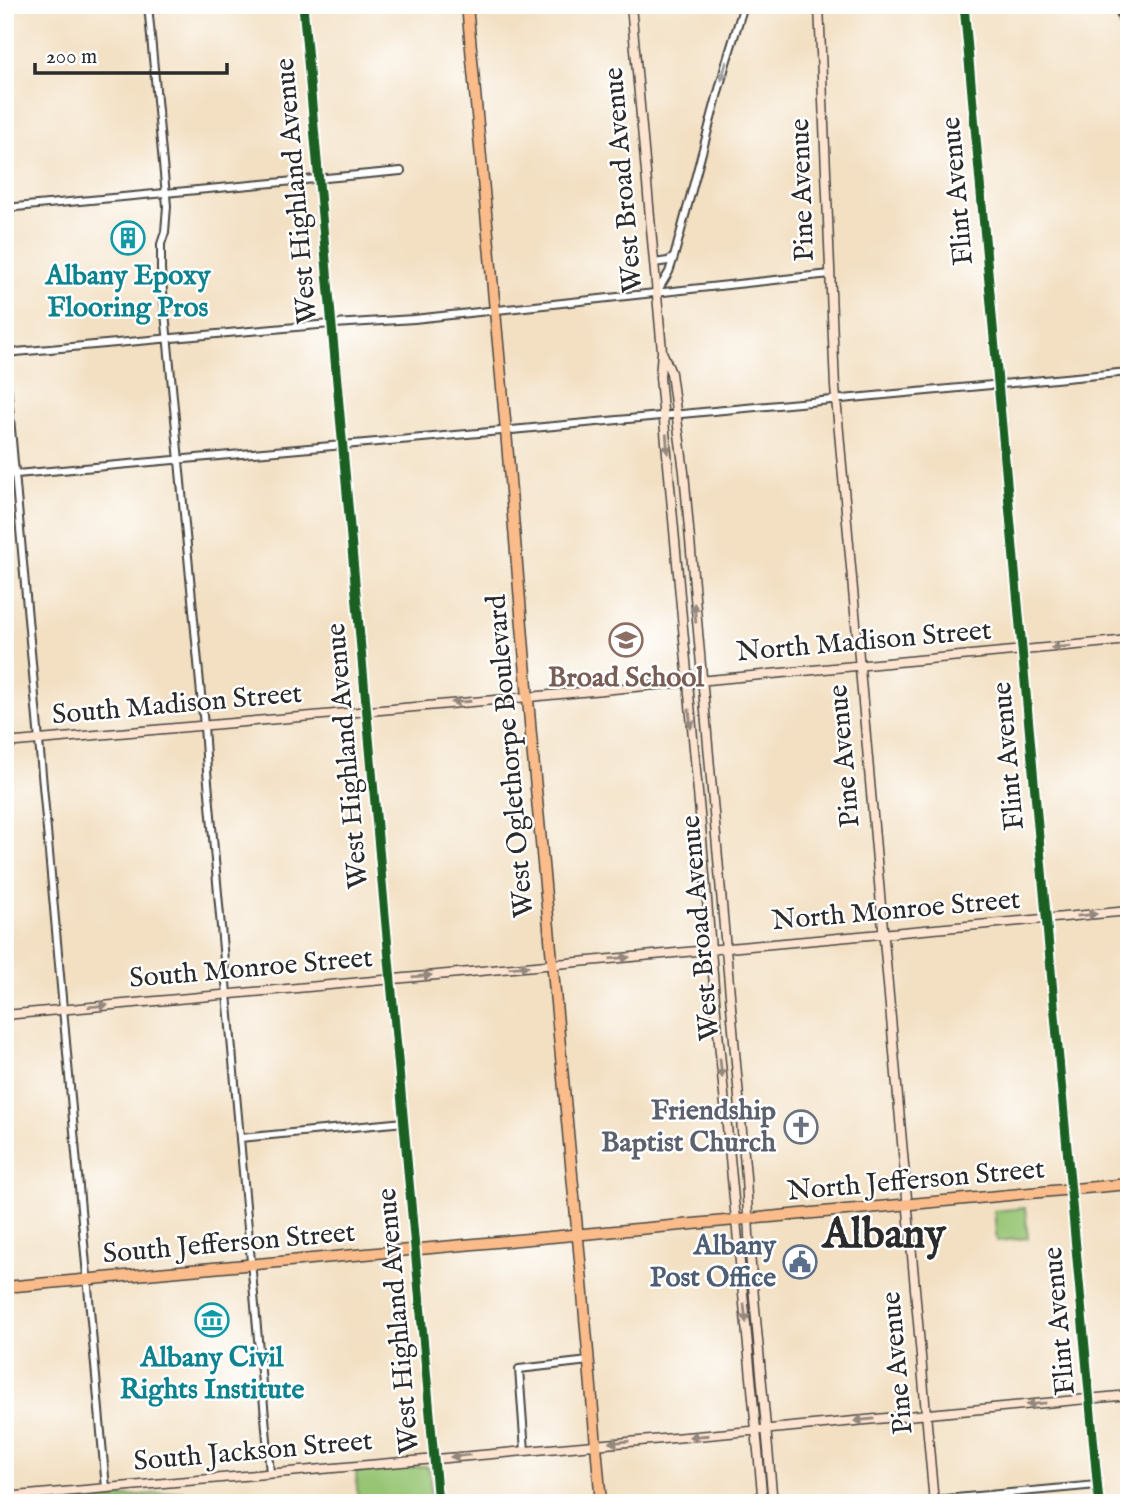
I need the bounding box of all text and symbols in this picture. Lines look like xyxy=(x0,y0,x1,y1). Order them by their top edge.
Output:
scale bar xyxy=(35,32,228,76)
text: 200 m xyxy=(46,44,97,71)
street label: West Highland Avenue xyxy=(268,57,326,325)
one-way arrow xyxy=(719,60,729,81)
street label: West Broad Avenue xyxy=(597,66,651,294)
street label: Flint Avenue xyxy=(934,115,982,267)
street label: Pine Avenue xyxy=(783,118,823,262)
building icon: Albany Epoxy Flooring Pros xyxy=(109,219,147,257)
place label: Albany Epoxy Flooring Pros xyxy=(44,259,212,326)
one-way arrow xyxy=(662,433,673,455)
street label: West Oglethorpe Boulevard xyxy=(479,593,543,919)
one-way arrow xyxy=(689,602,700,624)
street label: North Madison Street xyxy=(735,613,993,671)
school or university icon: Broad School xyxy=(607,621,645,659)
street label: West Highland Avenue xyxy=(319,622,377,890)
one-way arrow xyxy=(1050,642,1072,653)
place label: Broad School xyxy=(548,661,705,696)
street label: South Madison Street xyxy=(51,677,304,733)
street label: Flint Avenue xyxy=(985,680,1033,832)
street label: Pine Avenue xyxy=(821,683,869,829)
one-way arrow xyxy=(449,697,471,708)
one-way arrow xyxy=(685,708,696,730)
street label: West Broad Avenue xyxy=(674,814,728,1042)
street label: North Monroe Street xyxy=(770,883,1022,939)
one-way arrow xyxy=(1076,910,1098,921)
street label: South Monroe Street xyxy=(128,941,375,997)
one-way arrow xyxy=(609,952,631,963)
one-way arrow xyxy=(508,961,530,972)
one-way arrow xyxy=(411,970,433,981)
one-way arrow xyxy=(87,1000,109,1011)
one-way arrow xyxy=(716,1057,727,1079)
place label: Friendship Baptist Church xyxy=(601,1094,777,1161)
church icon: Friendship Baptist Church xyxy=(782,1108,820,1146)
street label: North Jefferson Street xyxy=(786,1152,1047,1210)
street label: West Highland Avenue xyxy=(370,1187,428,1455)
district label: Albany xyxy=(820,1209,947,1262)
street label: South Jefferson Street xyxy=(101,1215,357,1272)
place label: Albany Post Office xyxy=(650,1229,777,1296)
public building icon: Albany Post Office xyxy=(781,1243,819,1281)
street label: Flint Avenue xyxy=(1036,1245,1084,1397)
street label: Pine Avenue xyxy=(874,1290,922,1436)
museum icon: Albany Civil Rights Institute xyxy=(193,1301,231,1339)
one-way arrow xyxy=(739,1302,750,1324)
place label: Albany Civil Rights Institute xyxy=(120,1341,304,1408)
one-way arrow xyxy=(1025,1399,1047,1410)
one-way arrow xyxy=(853,1415,875,1426)
street label: South Jackson Street xyxy=(132,1424,374,1480)
one-way arrow xyxy=(688,1431,710,1442)
one-way arrow xyxy=(607,1437,629,1448)
one-way arrow xyxy=(449,1451,471,1462)

